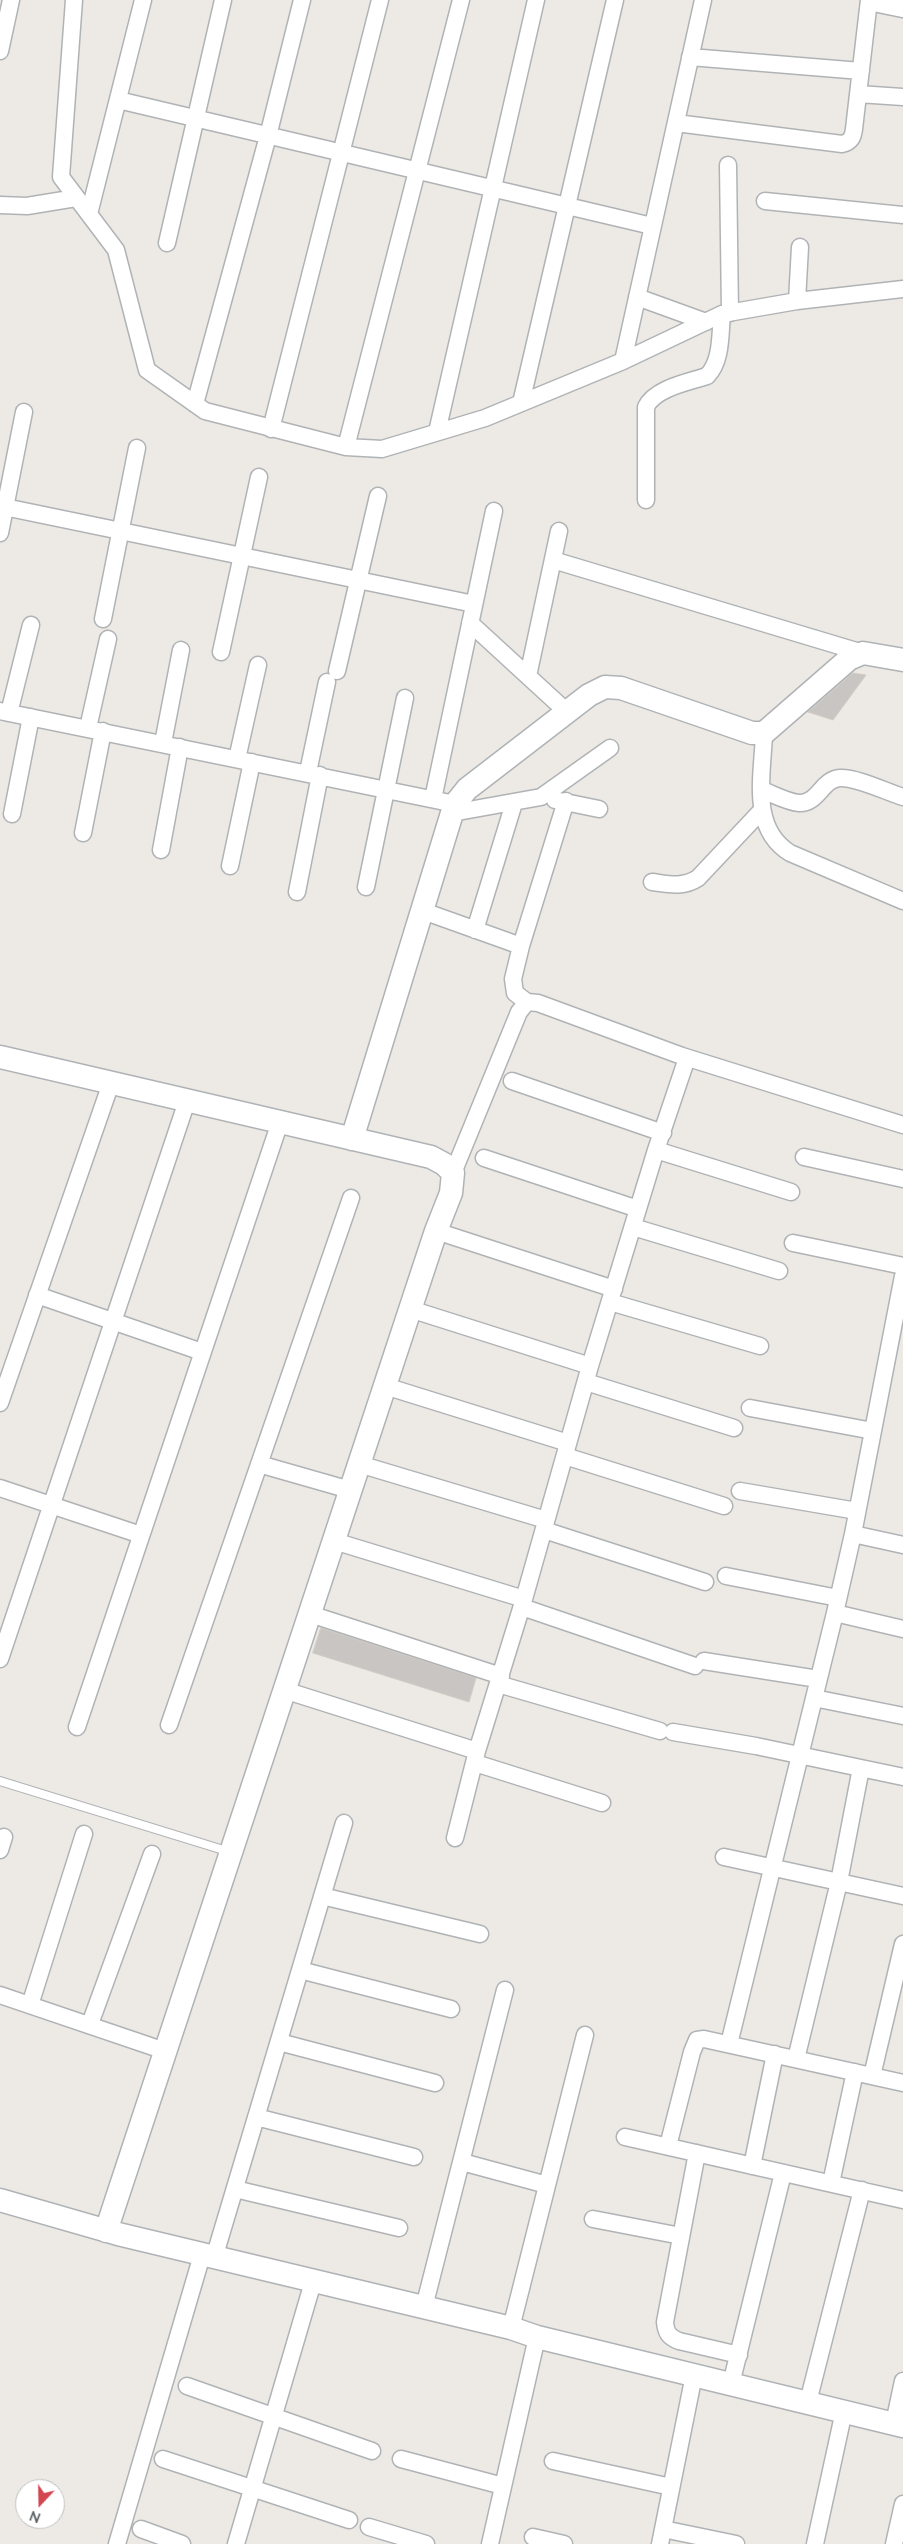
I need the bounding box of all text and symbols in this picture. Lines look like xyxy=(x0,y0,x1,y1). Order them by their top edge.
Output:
north arrow xyxy=(15,2479,65,2529)
text: N xyxy=(27,2507,43,2527)

